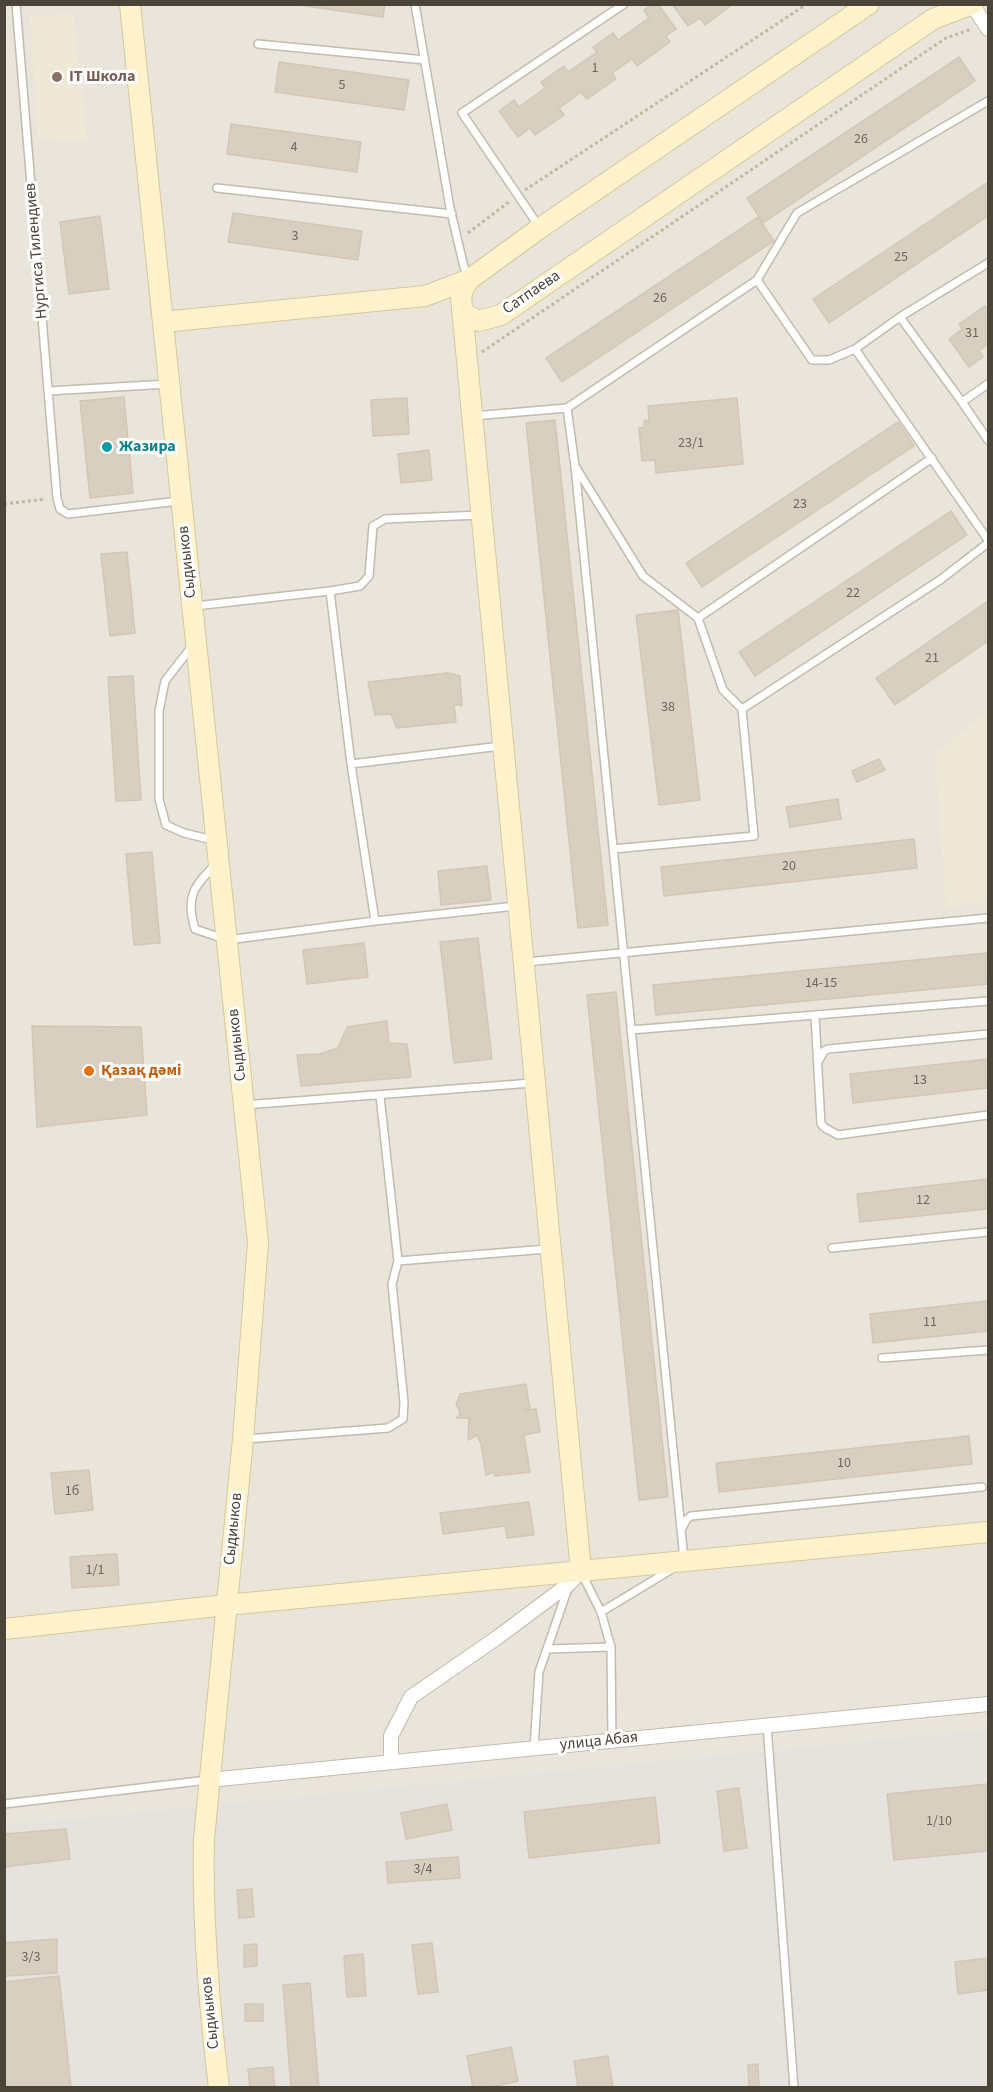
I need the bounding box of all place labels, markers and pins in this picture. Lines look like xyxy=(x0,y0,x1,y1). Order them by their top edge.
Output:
place label: IT Школа xyxy=(69,67,135,87)
marker: IT Школа xyxy=(50,70,64,84)
place label: Жазира xyxy=(119,437,176,457)
marker: Жазира xyxy=(100,440,114,454)
place label: Қазақ дәмі xyxy=(101,1061,181,1081)
marker: Қазақ дәмі xyxy=(82,1064,96,1078)

